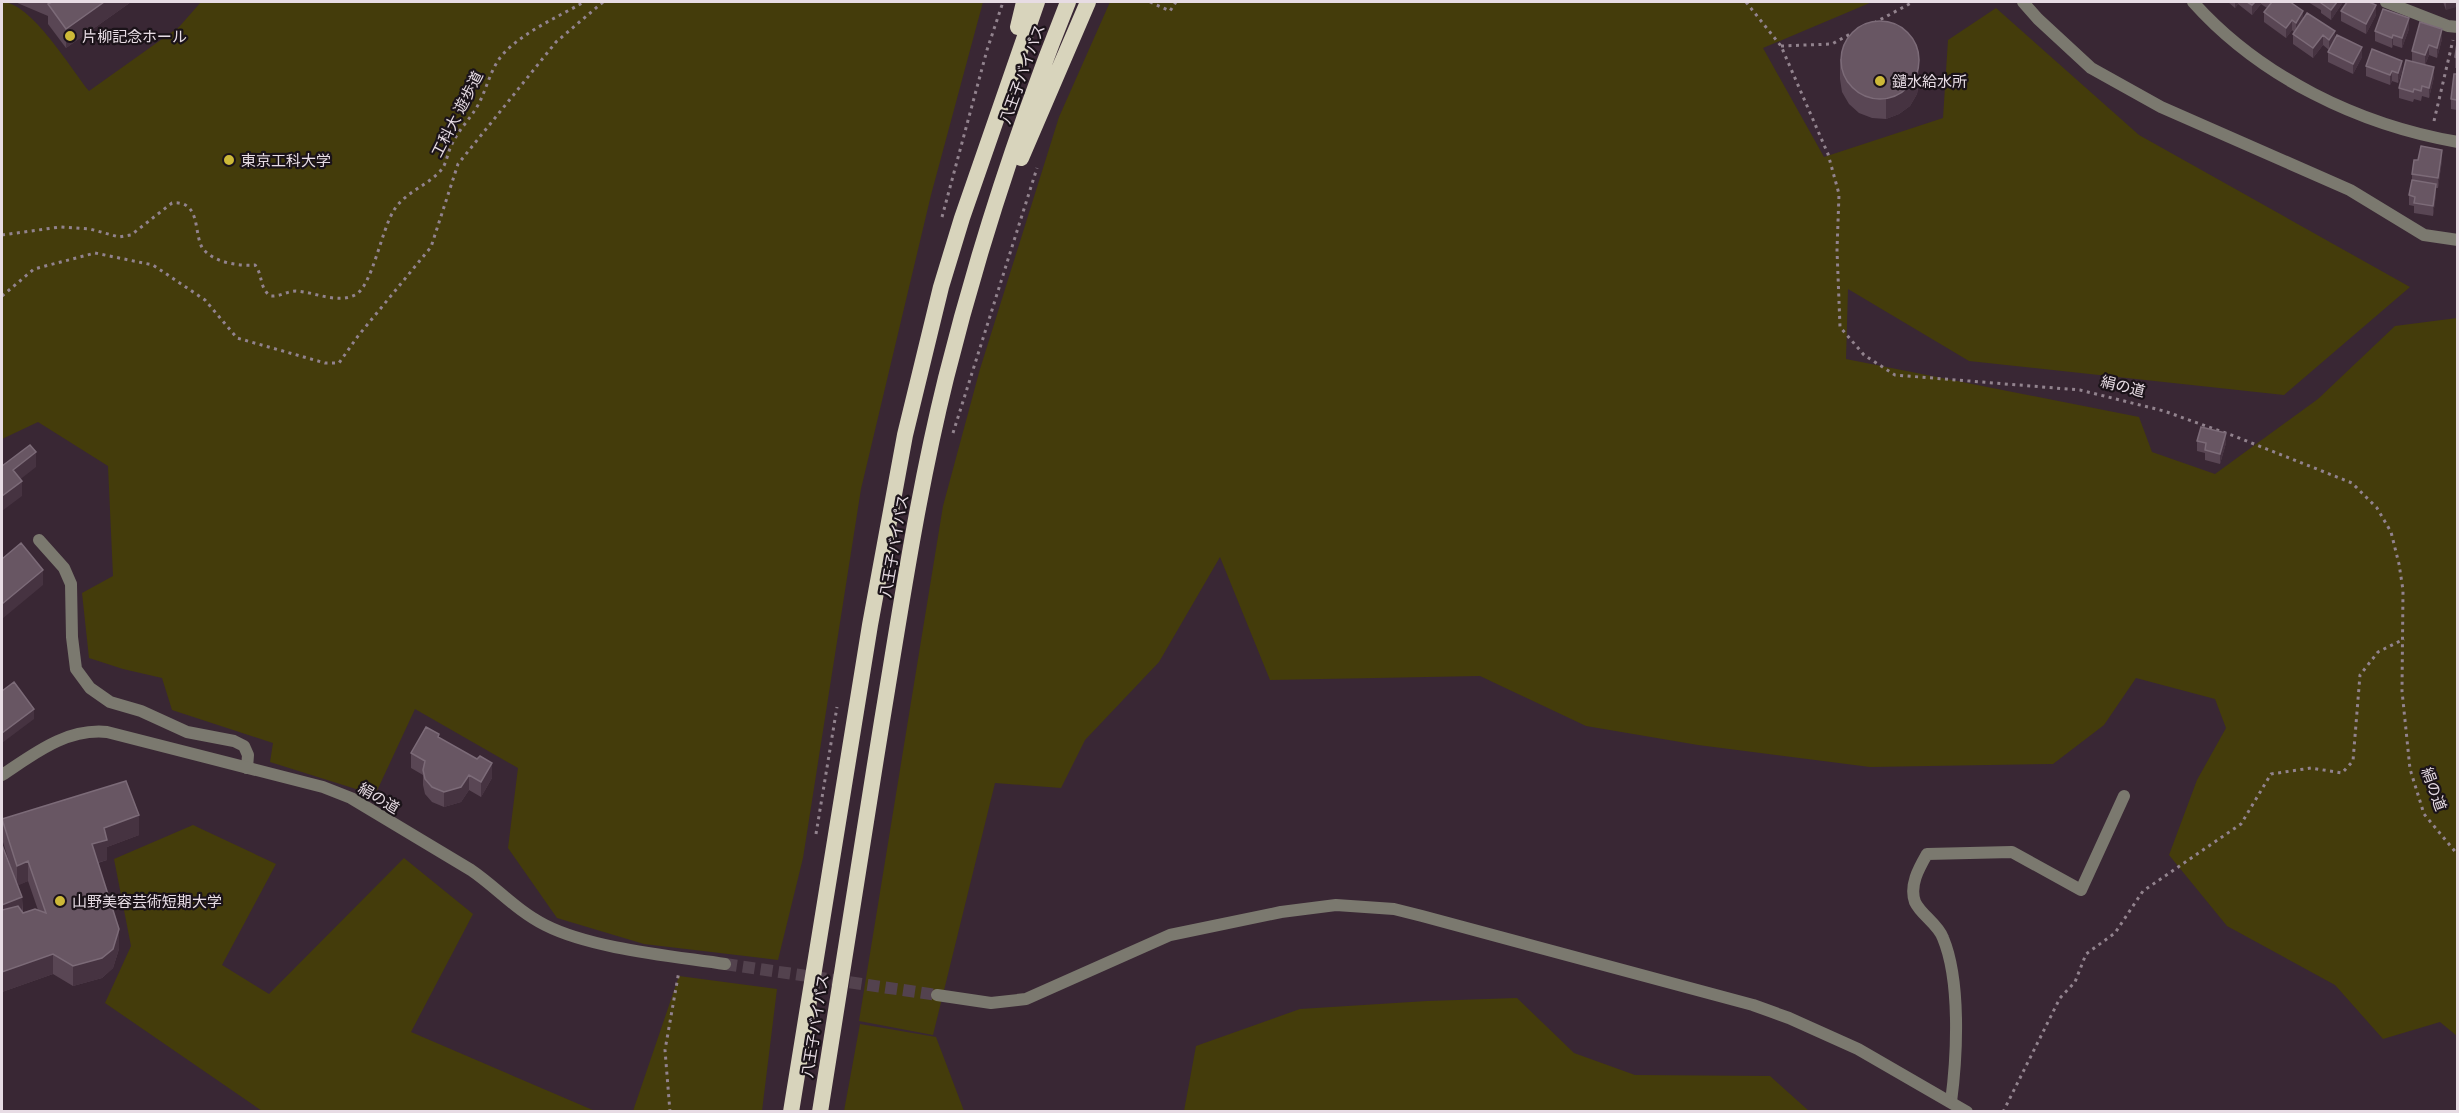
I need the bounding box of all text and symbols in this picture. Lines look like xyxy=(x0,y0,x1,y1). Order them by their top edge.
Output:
street label: 八王子バイパス xyxy=(996,22,1048,126)
place label: 片柳記念ホール xyxy=(82,28,187,45)
marker: 片柳記念ホール xyxy=(63,29,77,43)
street label: 工科大 遊歩道 xyxy=(428,68,486,160)
place label: 鑓水給水所 xyxy=(1892,73,1967,90)
marker: 鑓水給水所 xyxy=(1873,74,1887,88)
place label: 東京工科大学 xyxy=(241,152,331,169)
marker: 東京工科大学 xyxy=(222,153,236,167)
street label: 絹の道 xyxy=(2099,372,2147,400)
street label: 八王子バイパス xyxy=(877,493,911,599)
street label: 絹の道 xyxy=(2418,765,2450,813)
street label: 絹の道 xyxy=(355,779,403,817)
place label: 山野美容芸術短期大学 xyxy=(72,893,222,910)
marker: 山野美容芸術短期大学 xyxy=(53,894,67,908)
street label: 八王子バイパス xyxy=(798,973,832,1079)

